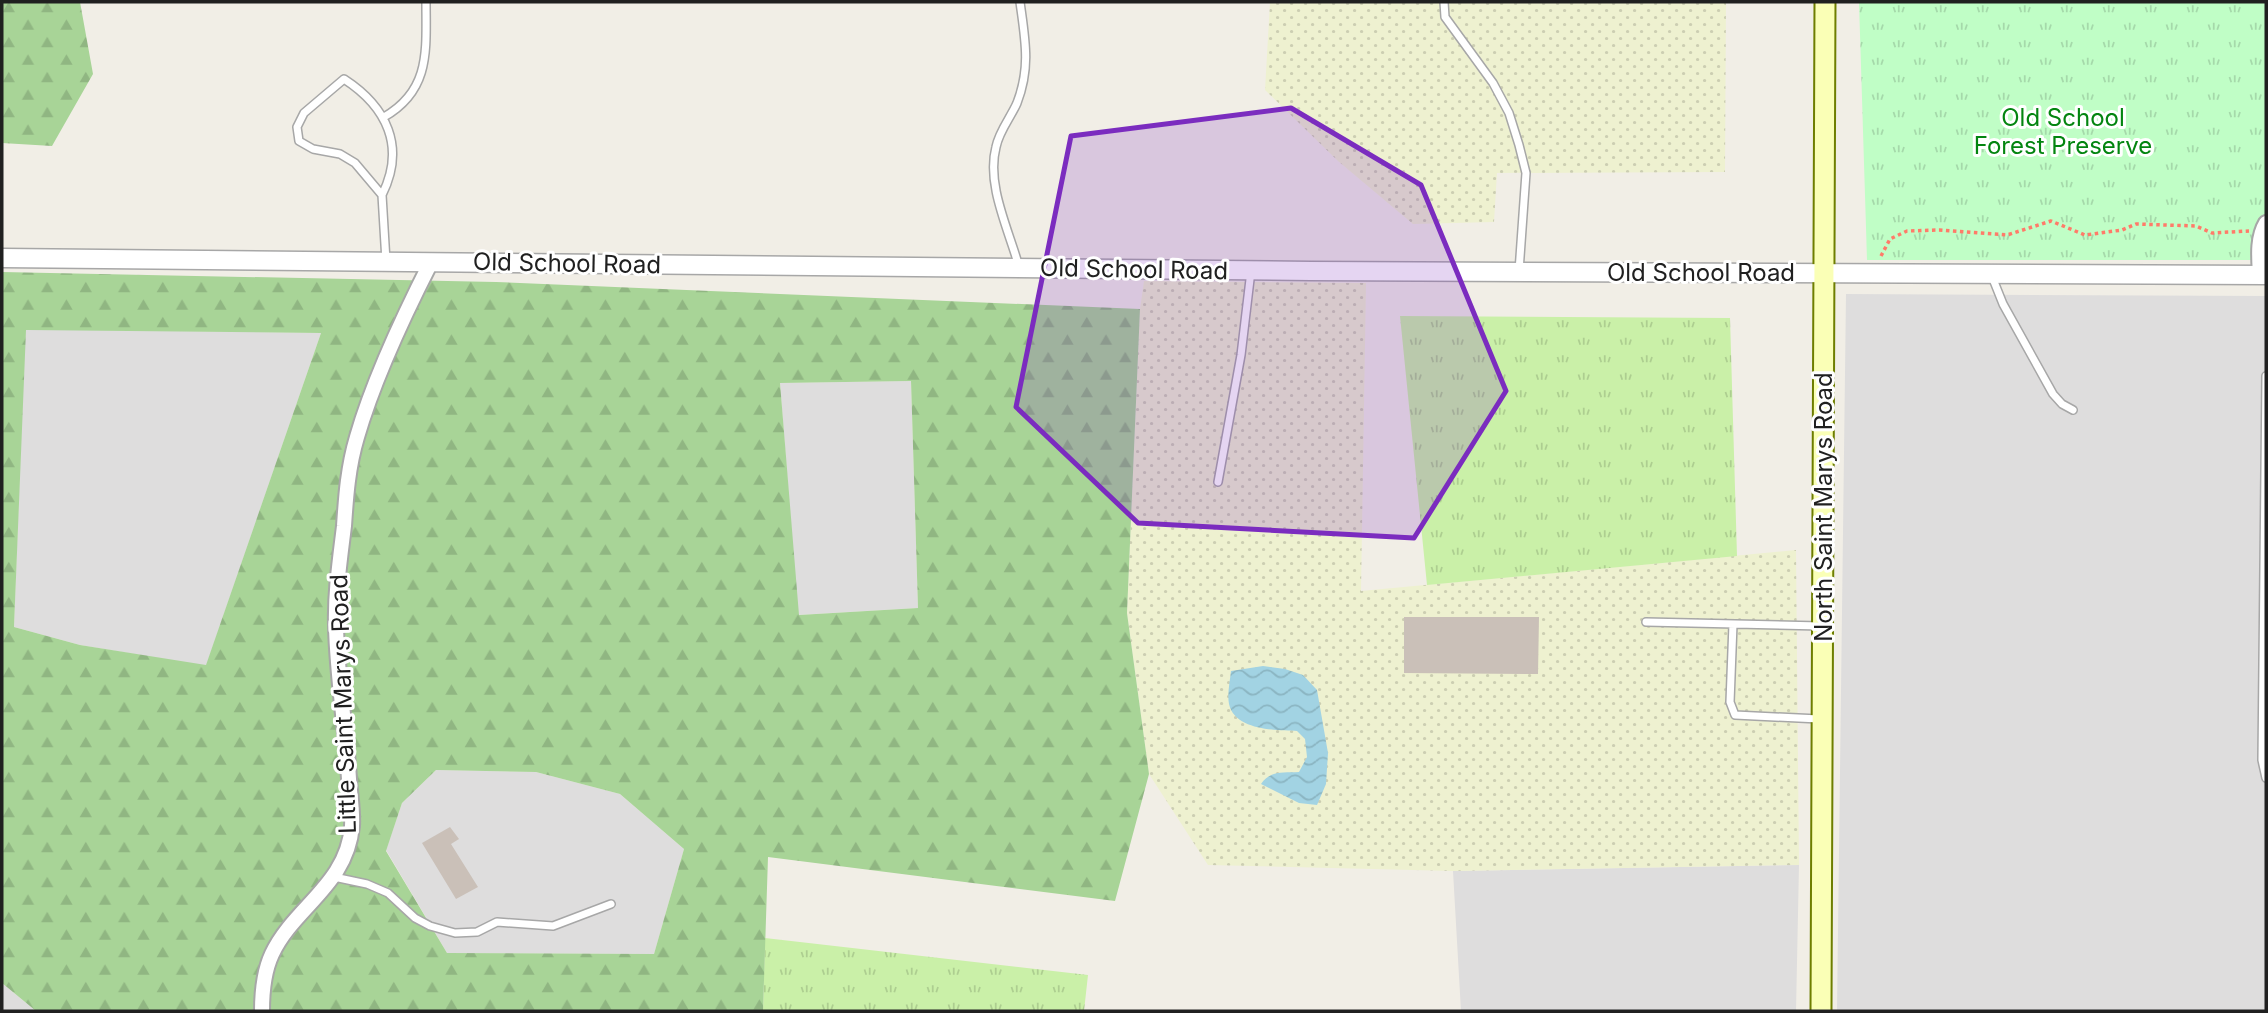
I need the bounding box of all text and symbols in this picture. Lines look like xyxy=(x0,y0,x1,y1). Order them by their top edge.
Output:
park label: Old School Forest Preserve xyxy=(1974,103,2152,160)
street label: Old School Road xyxy=(473,247,661,279)
street label: Old School Road xyxy=(1040,253,1228,285)
street label: Old School Road xyxy=(1607,258,1795,287)
street label: North Saint Marys Road xyxy=(1809,372,1838,642)
street label: Little Saint Marys Road xyxy=(324,574,362,834)

